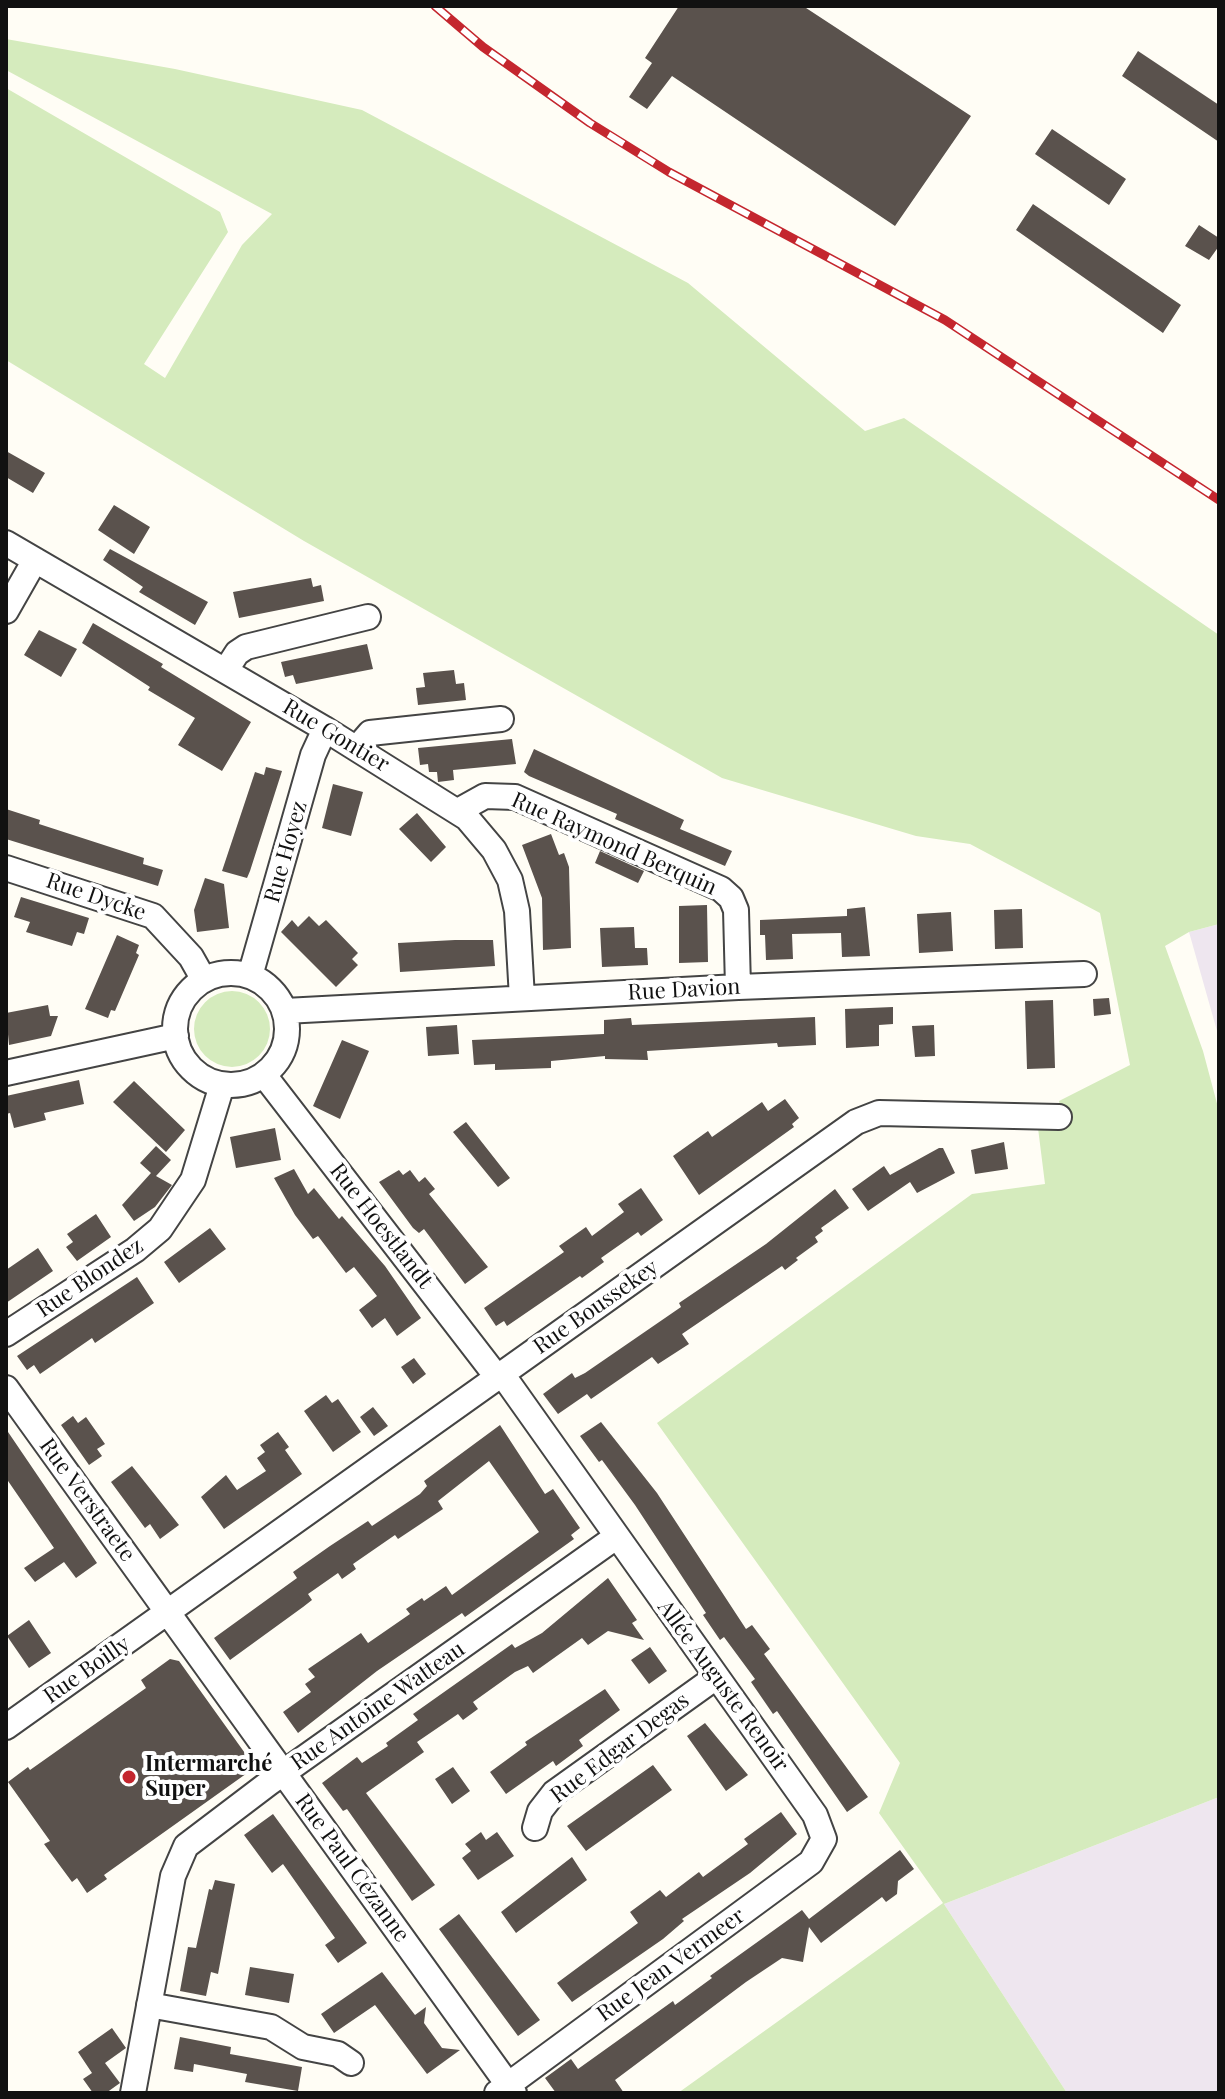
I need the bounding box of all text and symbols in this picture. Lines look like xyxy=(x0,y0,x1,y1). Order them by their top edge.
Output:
street label: Rue Gontier xyxy=(278,694,394,778)
street label: Rue Raymond Berquin xyxy=(507,787,721,901)
street label: Rue Hoyez xyxy=(259,798,313,906)
street label: Rue Dycke xyxy=(43,868,149,926)
street label: Rue Davion xyxy=(627,974,741,1006)
street label: Rue Hoestlandt xyxy=(324,1158,438,1294)
street label: Rue Blondez xyxy=(32,1233,148,1323)
street label: Rue Boussekey xyxy=(528,1254,664,1360)
street label: Rue Verstraete xyxy=(34,1433,140,1567)
street label: Allée Auguste Renoir xyxy=(652,1595,794,1777)
street label: Rue Boilly xyxy=(39,1631,135,1709)
street label: Rue Antoine Watteau xyxy=(286,1636,470,1776)
street label: Rue Edgar Degas xyxy=(546,1687,694,1809)
place label: Intermarché Super xyxy=(145,1751,272,1802)
marker: Intermarché Super xyxy=(120,1768,138,1786)
street label: Rue Paul Cézanne xyxy=(289,1789,415,1947)
street label: Rue Jean Vermeer xyxy=(592,1903,750,2027)

